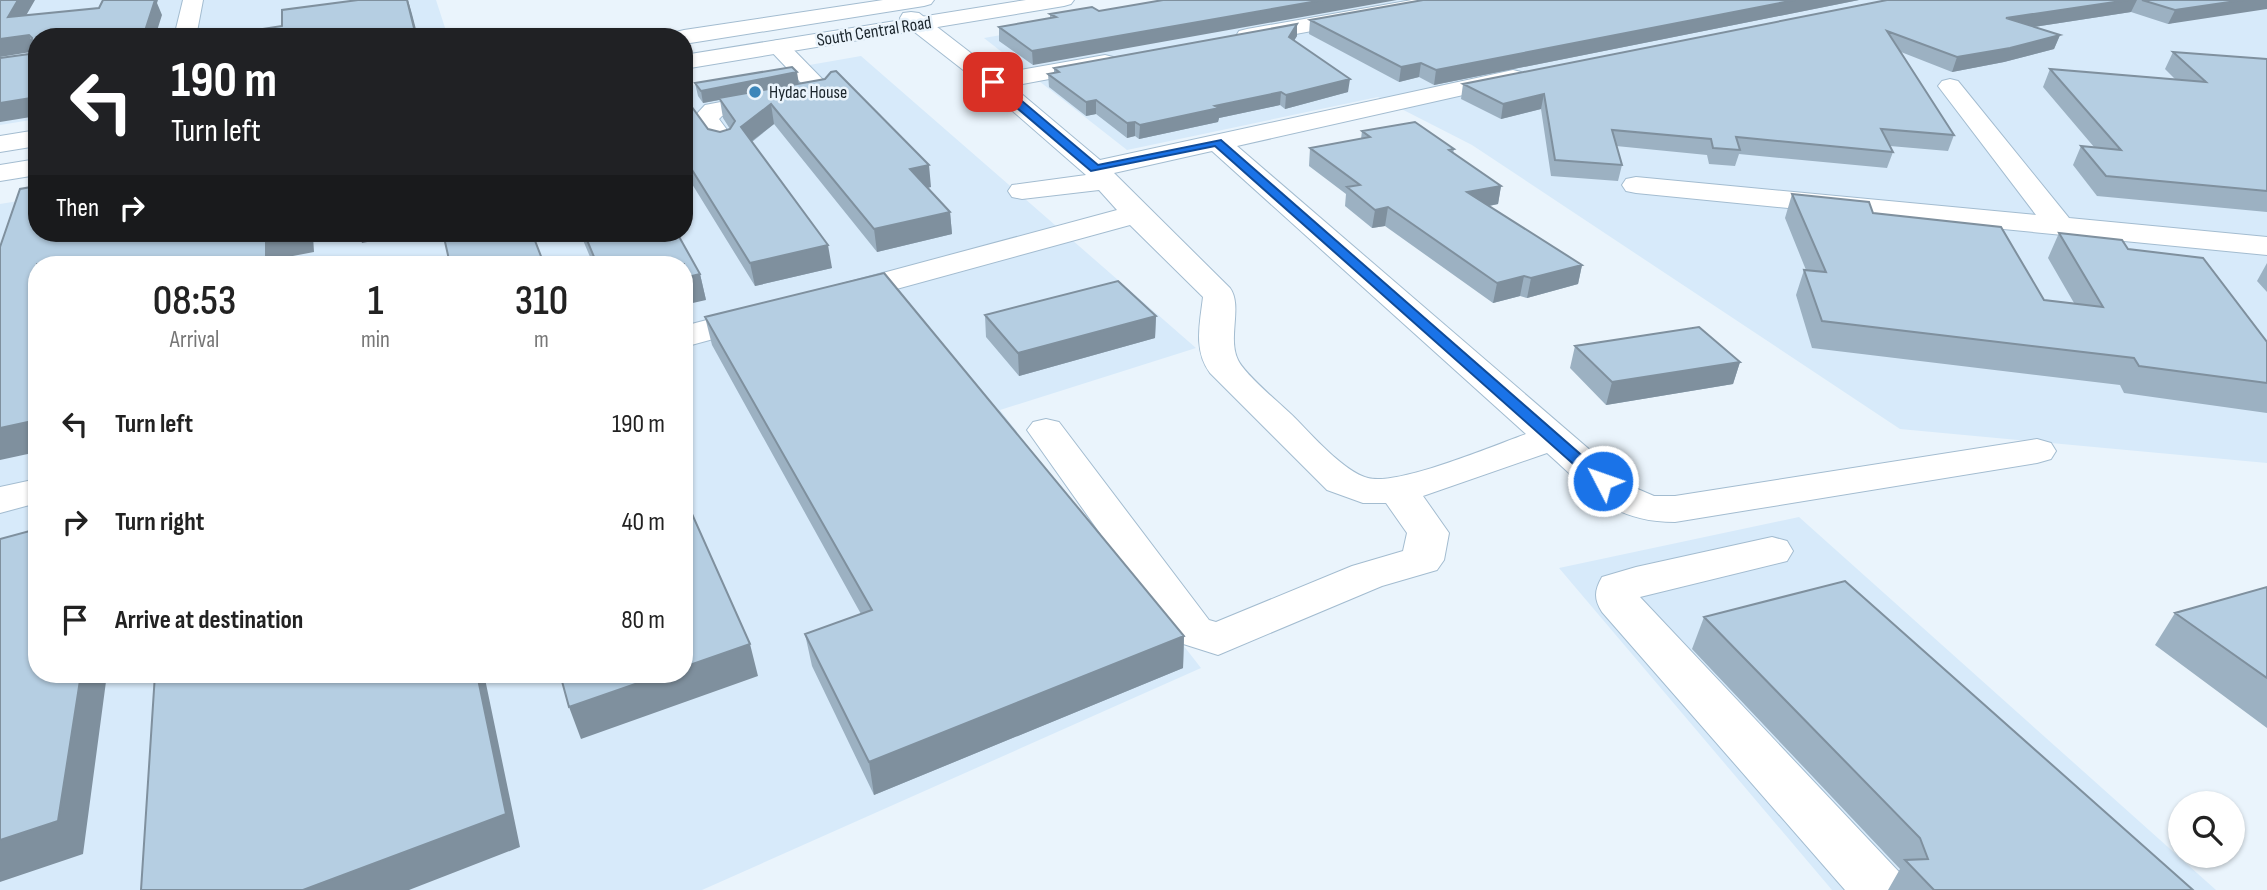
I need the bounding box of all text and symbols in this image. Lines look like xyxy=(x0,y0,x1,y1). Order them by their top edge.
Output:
street label: South Central Road xyxy=(815,12,933,51)
text: 190 m xyxy=(171,52,277,111)
pin xyxy=(963,52,1023,112)
icon: left xyxy=(56,56,147,147)
icon: arrive xyxy=(974,63,1012,101)
place label: Hydac House xyxy=(769,82,847,103)
marker: Hydac House xyxy=(747,84,763,100)
text: Turn left xyxy=(171,112,261,151)
icon: right xyxy=(113,189,151,227)
text: Then xyxy=(56,193,99,224)
text: 08:53 xyxy=(153,276,236,327)
text: 1 xyxy=(368,276,383,327)
text: 310 xyxy=(515,276,568,327)
text: Arrival xyxy=(170,326,219,354)
text: min xyxy=(361,326,390,354)
text: m xyxy=(534,326,549,354)
icon: left xyxy=(56,405,94,443)
text: Turn left xyxy=(115,409,193,440)
text: 190 m xyxy=(612,409,665,440)
position arrow xyxy=(1566,444,1640,518)
icon: right xyxy=(56,503,94,541)
text: Turn right xyxy=(115,507,204,538)
text: 40 m xyxy=(622,507,665,538)
icon: arrive xyxy=(56,601,94,639)
text: Arrive at destination xyxy=(115,605,303,636)
text: 80 m xyxy=(621,605,665,636)
map controls xyxy=(2168,791,2245,868)
button: search xyxy=(2168,791,2245,868)

